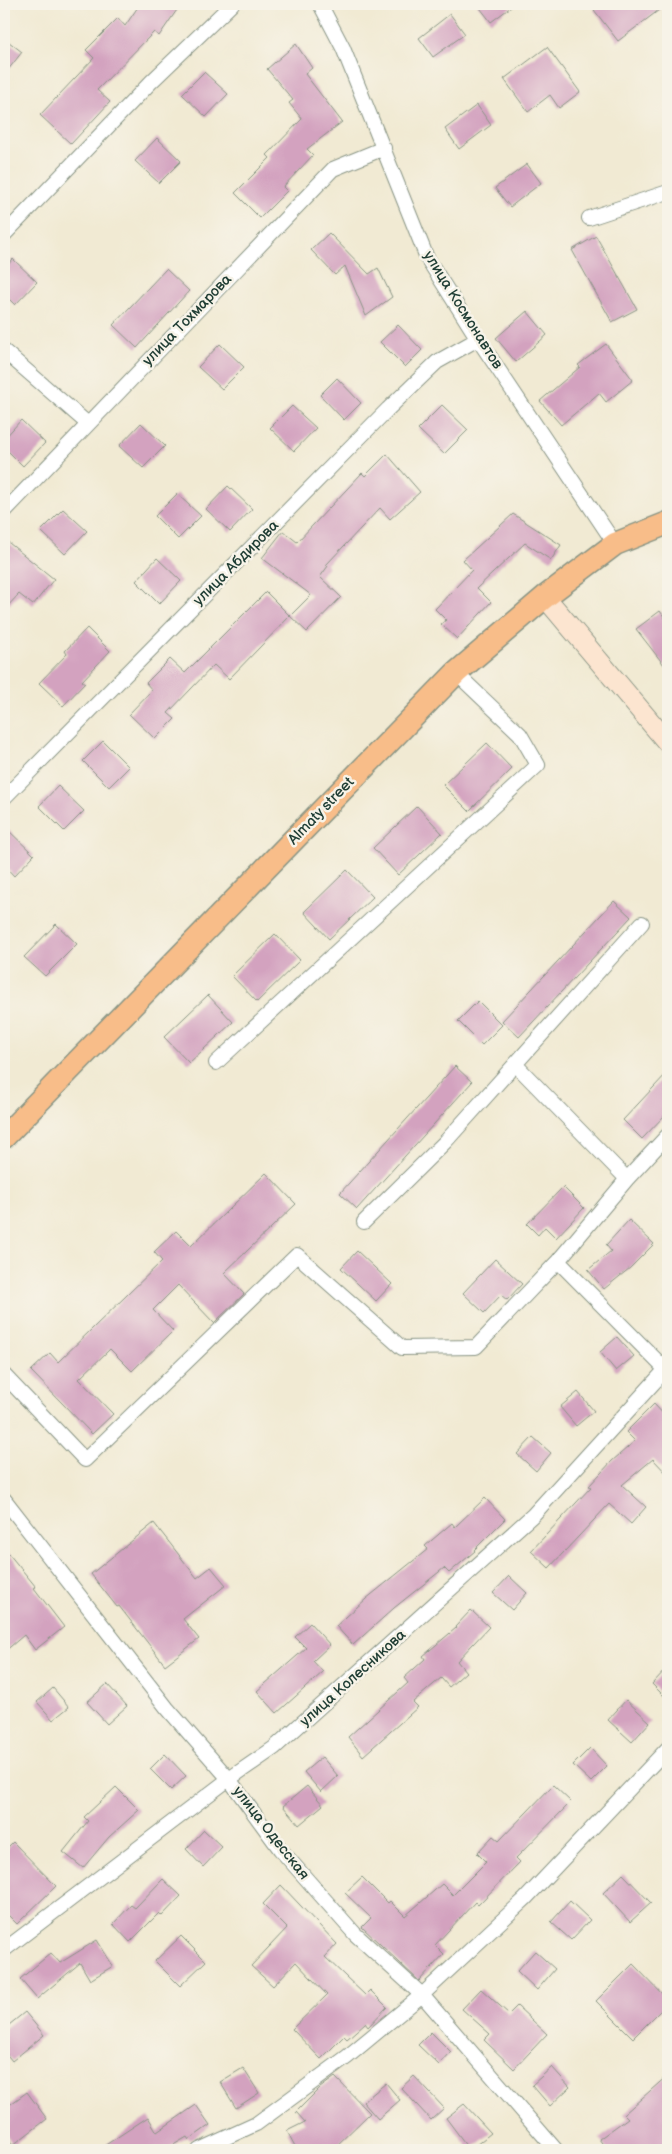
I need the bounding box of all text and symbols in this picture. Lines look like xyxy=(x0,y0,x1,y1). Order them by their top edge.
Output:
street label: улица Космонавтов xyxy=(419,247,507,373)
street label: улица Тохмарова xyxy=(138,270,236,370)
street label: улица Абдирова xyxy=(189,516,283,610)
street label: Almaty street xyxy=(284,773,358,849)
street label: улица Колесникова xyxy=(296,1625,410,1731)
street label: улица Одесская xyxy=(229,1782,313,1884)

